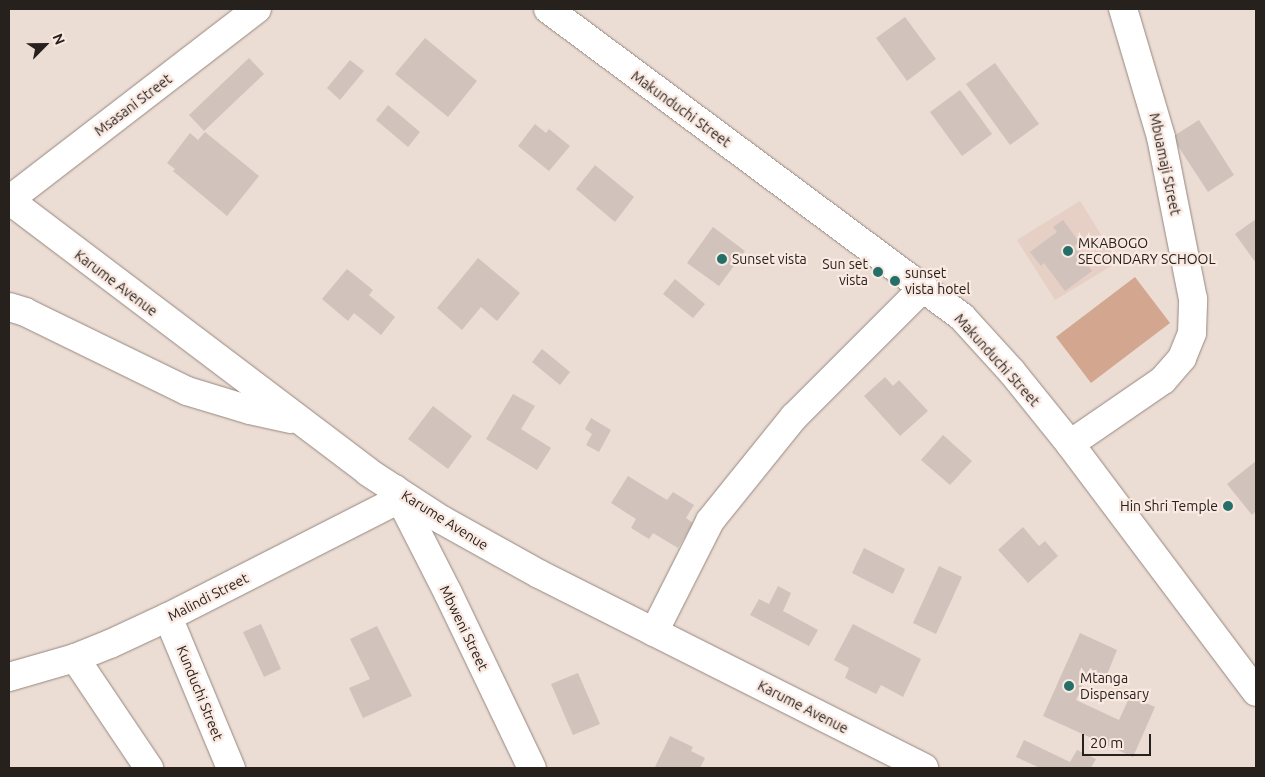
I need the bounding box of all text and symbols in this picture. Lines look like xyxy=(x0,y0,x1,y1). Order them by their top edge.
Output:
north arrow xyxy=(20,20,70,70)
text: N xyxy=(49,31,68,47)
street label: Makunduchi Street xyxy=(628,67,734,151)
street label: Msasani Street xyxy=(91,70,175,140)
street label: Mbuamaji Street xyxy=(1146,111,1184,217)
place label: MKABOGO SECONDARY SCHOOL xyxy=(1078,235,1216,268)
marker: MKABOGO SECONDARY SCHOOL xyxy=(1062,245,1074,257)
street label: Karume Avenue xyxy=(71,246,161,320)
place label: Sunset vista xyxy=(732,251,807,267)
marker: Sunset vista xyxy=(716,253,728,265)
place label: Sun set vista xyxy=(822,256,868,288)
place label: sunset vista hotel xyxy=(905,265,970,298)
marker: Sun set vista xyxy=(872,266,884,278)
marker: sunset vista hotel xyxy=(889,275,901,287)
street label: Makunduchi Street xyxy=(951,310,1043,410)
street label: Karume Avenue xyxy=(398,487,492,553)
place label: Hin Shri Temple xyxy=(1120,498,1218,514)
marker: Hin Shri Temple xyxy=(1222,500,1234,512)
street label: Malindi Street xyxy=(165,569,251,625)
street label: Mbweni Street xyxy=(436,583,492,673)
street label: Kunduchi Street xyxy=(173,643,227,743)
place label: Mtanga Dispensary xyxy=(1080,670,1149,702)
street label: Karume Avenue xyxy=(755,677,851,737)
marker: Mtanga Dispensary xyxy=(1062,679,1076,693)
scale bar xyxy=(1085,724,1154,756)
text: 20 m xyxy=(1090,734,1123,751)

